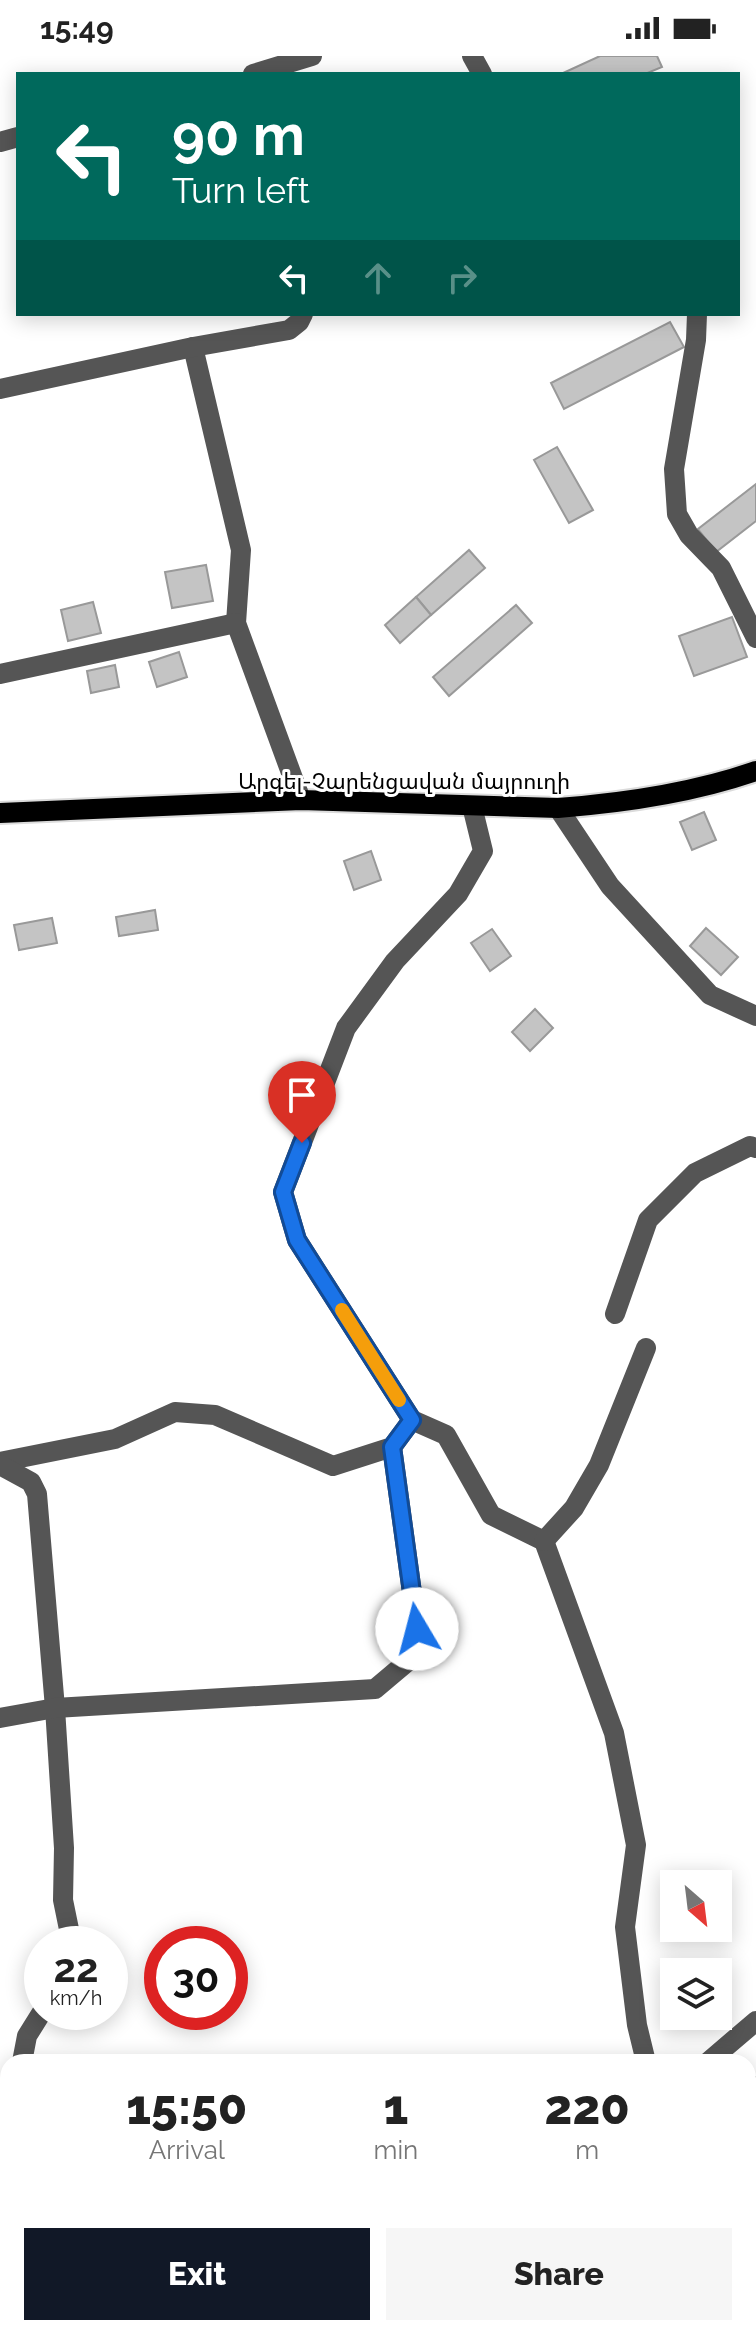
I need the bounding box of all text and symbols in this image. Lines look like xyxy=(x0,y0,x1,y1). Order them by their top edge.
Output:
text: 15:49 xyxy=(40,11,114,46)
text: 90 m xyxy=(172,102,305,168)
icon: left xyxy=(40,104,144,208)
text: Turn left xyxy=(172,169,310,211)
icon: left xyxy=(272,256,316,300)
icon: ahead xyxy=(356,256,400,300)
icon: right xyxy=(440,256,484,300)
street label: Արգել-Չարենցավան մայրուղի xyxy=(238,768,570,794)
pin xyxy=(268,1061,336,1143)
icon: arrive xyxy=(280,1073,324,1117)
position arrow xyxy=(375,1587,459,1671)
north arrow xyxy=(660,1870,732,1942)
map controls xyxy=(660,1870,732,2030)
speed limit sign: 30 xyxy=(144,1926,248,2030)
text: 22 xyxy=(53,1944,99,1991)
button: layers xyxy=(660,1958,732,2030)
text: km/h xyxy=(50,1986,102,2010)
text: 15:50 xyxy=(126,2079,247,2135)
text: 1 xyxy=(383,2079,408,2135)
text: 220 xyxy=(545,2079,630,2135)
text: Arrival xyxy=(149,2135,225,2165)
text: min xyxy=(374,2135,418,2165)
text: m xyxy=(575,2135,599,2165)
button: Exit xyxy=(24,2228,370,2320)
button: Share xyxy=(386,2228,732,2320)

